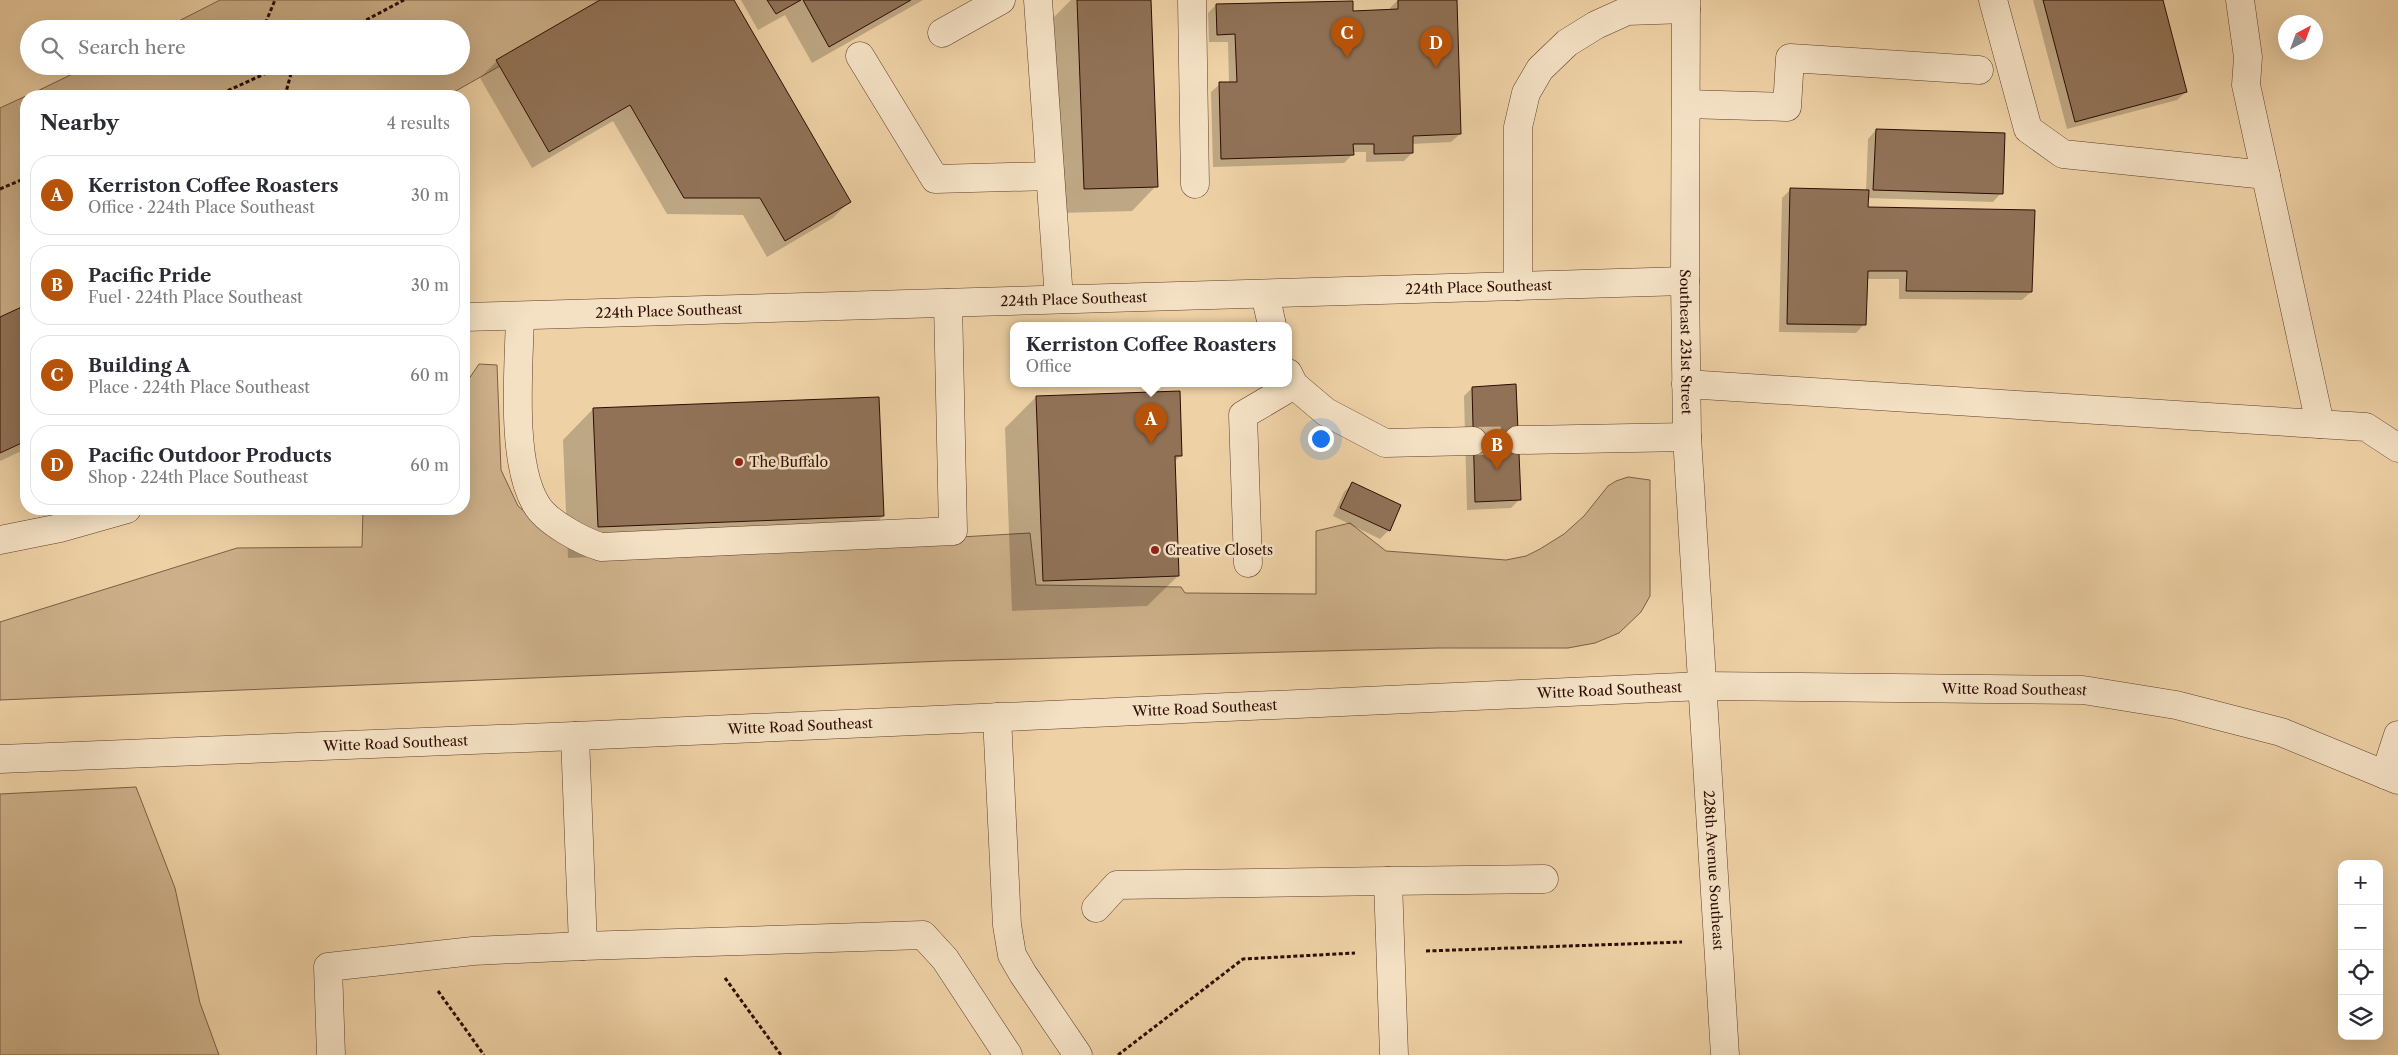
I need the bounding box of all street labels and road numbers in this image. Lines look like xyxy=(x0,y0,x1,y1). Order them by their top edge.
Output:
street label: Southeast 231st Street xyxy=(1676,269,1696,415)
street label: 224th Place Southeast xyxy=(1405,276,1552,298)
street label: 224th Place Southeast xyxy=(1000,288,1147,310)
street label: 224th Place Southeast xyxy=(595,300,743,322)
street label: Witte Road Southeast xyxy=(1536,678,1682,702)
street label: Witte Road Southeast xyxy=(1941,680,2088,700)
street label: Witte Road Southeast xyxy=(1131,696,1278,720)
street label: Witte Road Southeast xyxy=(726,714,873,738)
street label: Witte Road Southeast xyxy=(322,731,469,755)
street label: 228th Avenue Southeast xyxy=(1700,790,1728,951)

